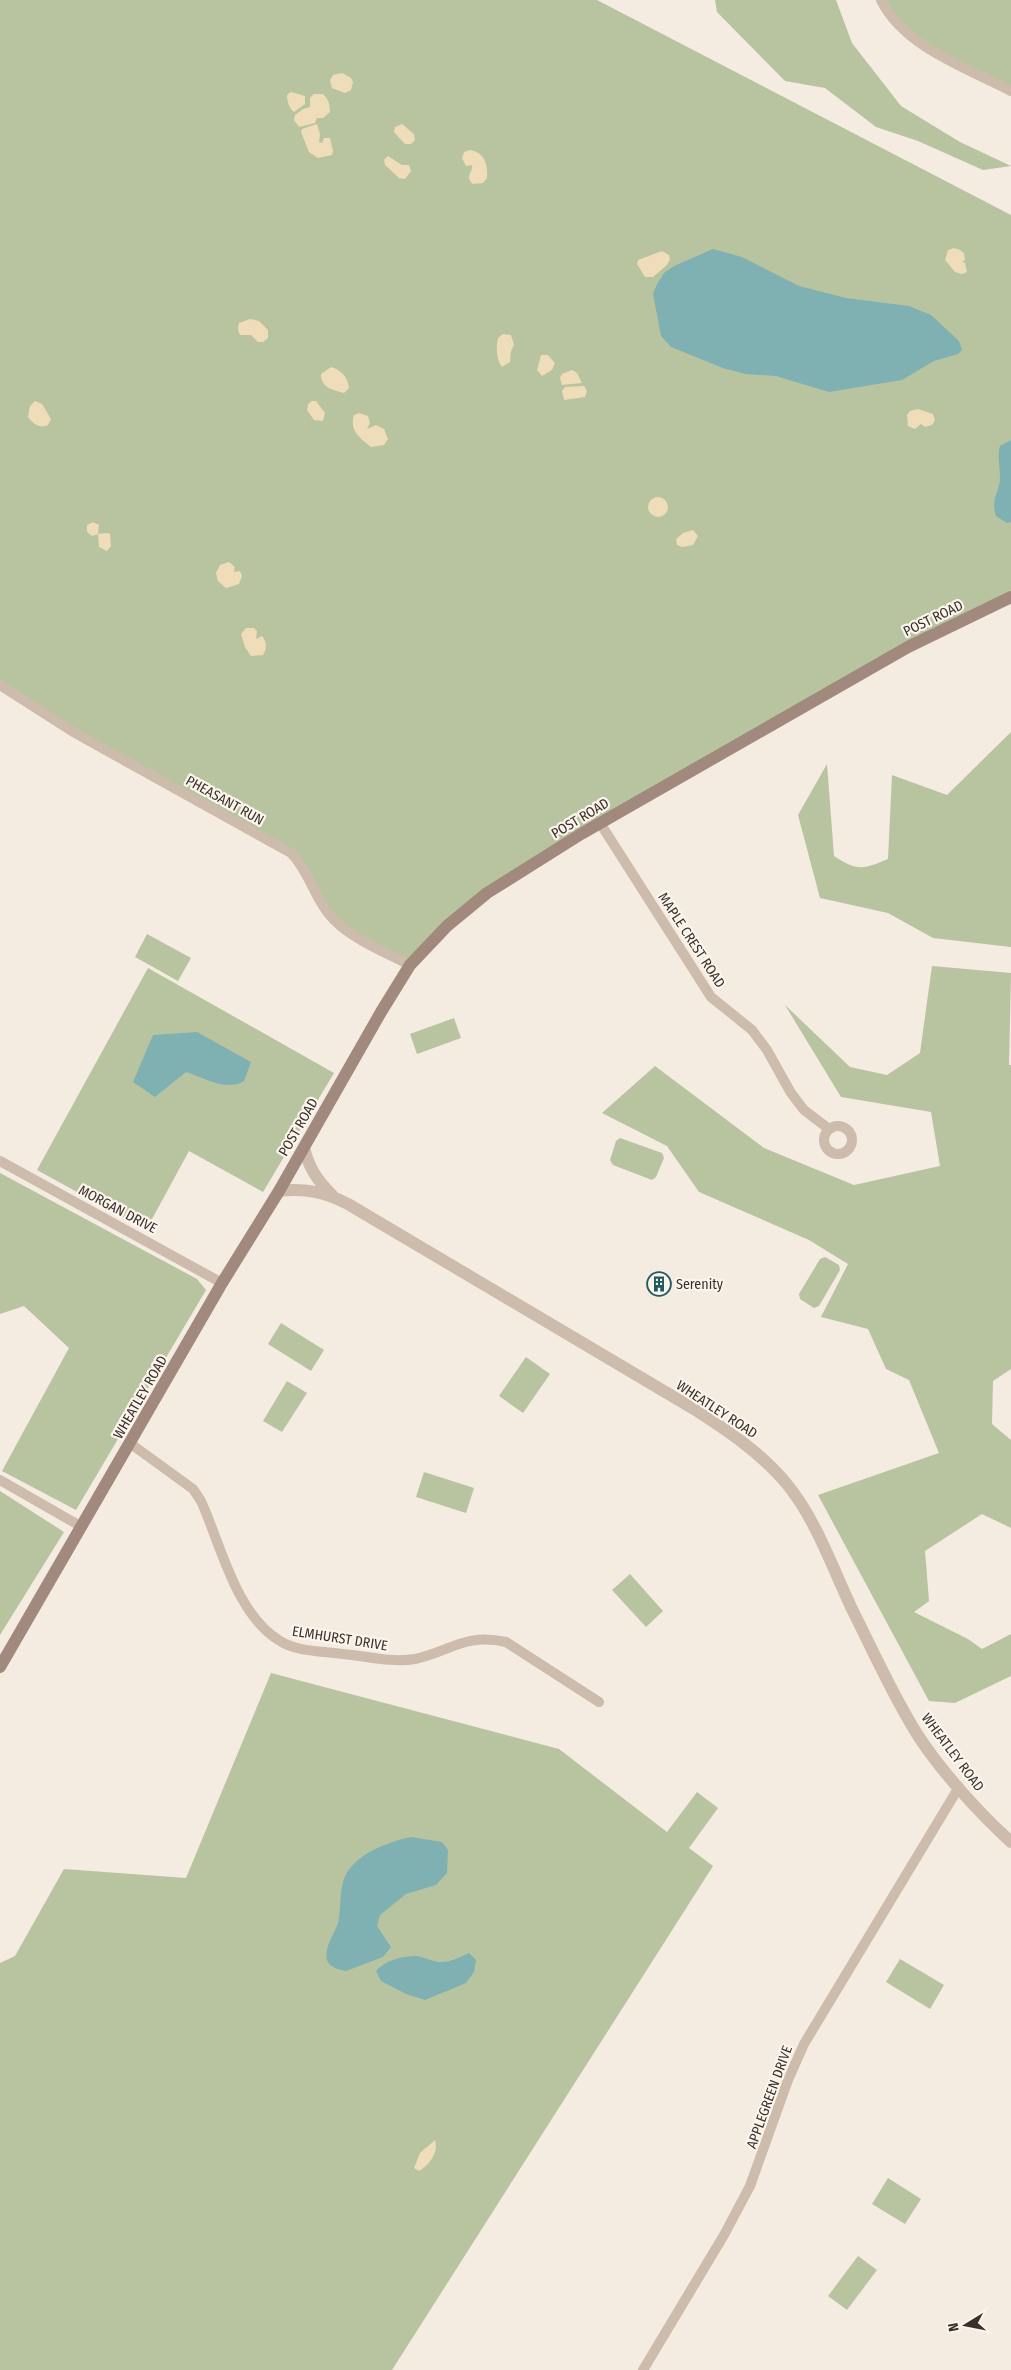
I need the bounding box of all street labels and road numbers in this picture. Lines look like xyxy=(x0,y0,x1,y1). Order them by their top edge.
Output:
street label: POST ROAD xyxy=(901,597,966,640)
street label: PHEASANT RUN xyxy=(183,772,267,829)
street label: POST ROAD xyxy=(548,795,612,842)
street label: MAPLE CREST ROAD xyxy=(655,890,729,991)
street label: POST ROAD xyxy=(275,1095,322,1159)
street label: MORGAN DRIVE xyxy=(76,1182,160,1237)
street label: WHEATLEY ROAD xyxy=(110,1353,171,1442)
street label: WHEATLEY ROAD xyxy=(673,1377,760,1442)
street label: ELMHURST DRIVE xyxy=(291,1623,389,1654)
street label: WHEATLEY ROAD xyxy=(918,1710,987,1795)
street label: APPLEGREEN DRIVE xyxy=(743,2043,796,2151)

